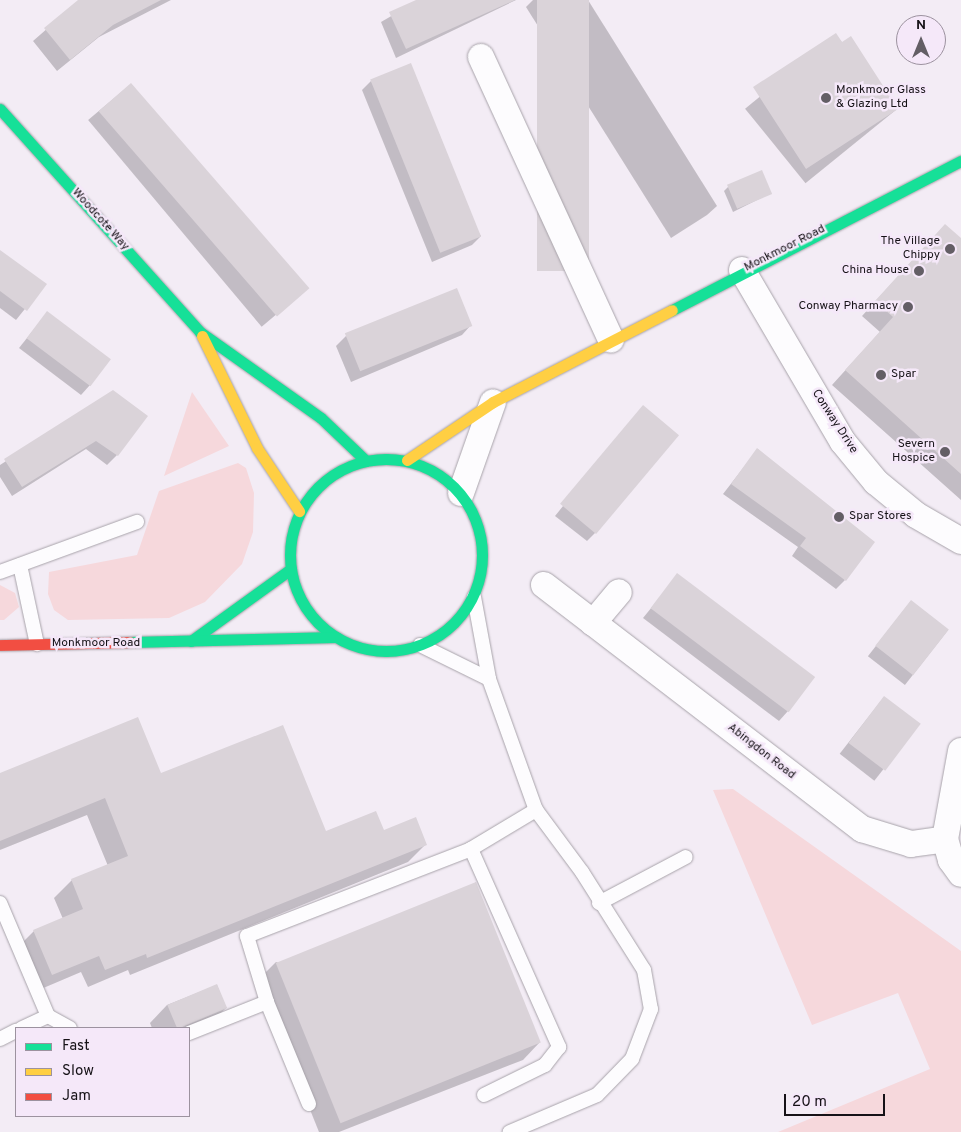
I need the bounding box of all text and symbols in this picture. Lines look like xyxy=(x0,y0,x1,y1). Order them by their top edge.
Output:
north arrow xyxy=(896,15,946,65)
text: N xyxy=(916,17,926,34)
place label: Monkmoor Glass & Glazing Ltd xyxy=(836,84,926,112)
marker: Monkmoor Glass & Glazing Ltd xyxy=(820,92,832,104)
street label: Woodcote Way xyxy=(68,186,132,254)
street label: Monkmoor Road xyxy=(742,222,828,276)
place label: The Village Chippy xyxy=(880,235,940,263)
marker: The Village Chippy xyxy=(944,243,956,255)
place label: China House xyxy=(842,264,909,278)
marker: China House xyxy=(913,265,925,277)
place label: Conway Pharmacy xyxy=(798,300,898,314)
marker: Conway Pharmacy xyxy=(902,301,914,313)
place label: Spar xyxy=(891,368,916,382)
marker: Spar xyxy=(875,369,887,381)
street label: Conway Drive xyxy=(808,387,860,457)
place label: Severn Hospice xyxy=(892,438,935,466)
marker: Severn Hospice xyxy=(939,446,951,458)
place label: Spar Stores xyxy=(849,510,912,524)
marker: Spar Stores xyxy=(833,511,845,523)
street label: Monkmoor Road xyxy=(52,637,140,651)
street label: Abingdon Road xyxy=(724,721,798,783)
legend xyxy=(15,1027,190,1117)
text: Fast xyxy=(62,1037,90,1056)
text: Slow xyxy=(62,1062,94,1081)
scale bar xyxy=(786,1084,887,1116)
text: Jam xyxy=(62,1087,91,1106)
text: 20 m xyxy=(792,1093,827,1112)

